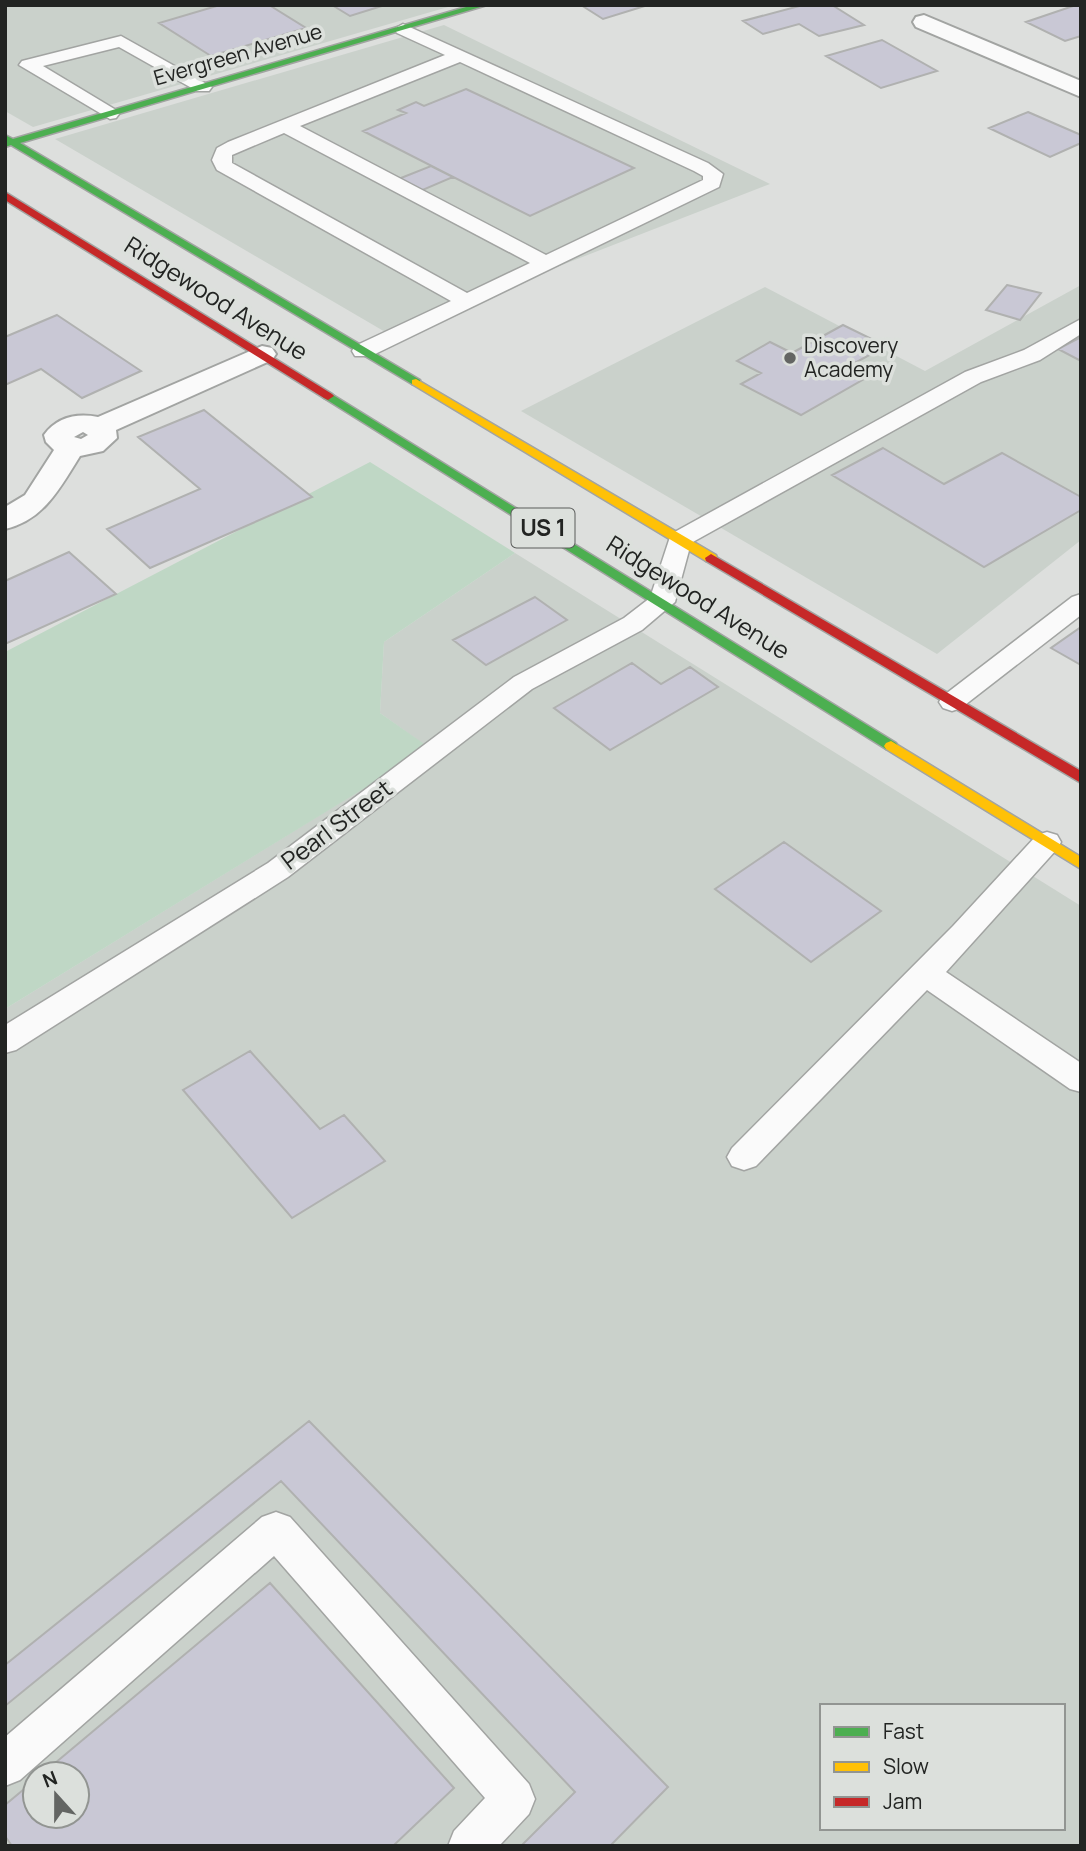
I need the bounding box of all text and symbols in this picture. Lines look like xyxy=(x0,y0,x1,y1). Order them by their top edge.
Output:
street label: Evergreen Avenue xyxy=(150,17,325,92)
street label: Ridgewood Avenue xyxy=(119,228,315,367)
place label: Discovery Academy xyxy=(804,331,898,383)
marker: Discovery Academy xyxy=(782,350,798,366)
road number: US 1 xyxy=(512,508,574,548)
street label: Ridgewood Avenue xyxy=(601,527,797,666)
street label: Pearl Street xyxy=(274,771,398,876)
legend xyxy=(820,1704,1065,1830)
text: Fast xyxy=(883,1717,924,1745)
text: Slow xyxy=(883,1752,929,1780)
north arrow xyxy=(21,1760,91,1830)
text: N xyxy=(39,1765,61,1794)
text: Jam xyxy=(883,1787,922,1815)

